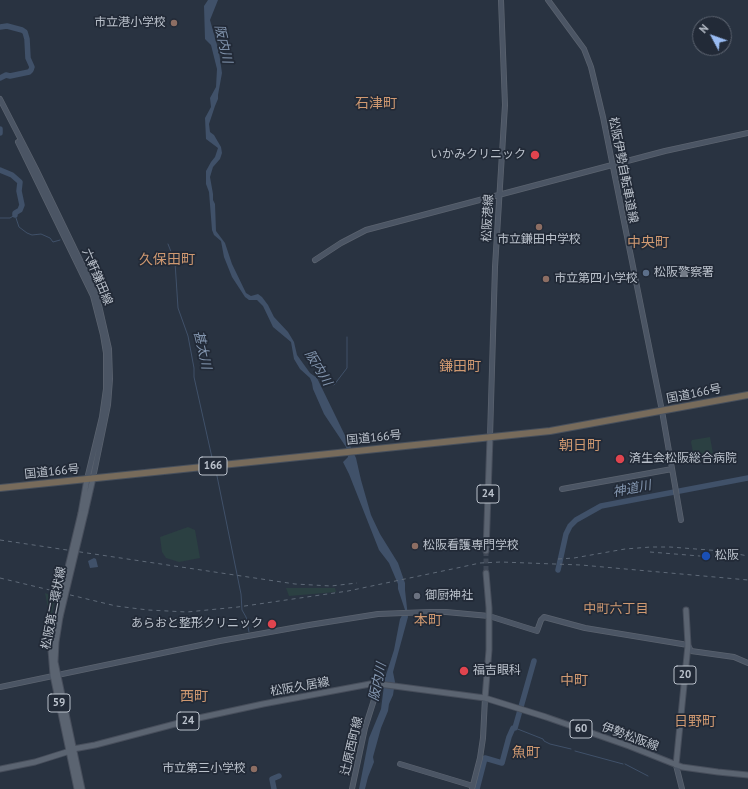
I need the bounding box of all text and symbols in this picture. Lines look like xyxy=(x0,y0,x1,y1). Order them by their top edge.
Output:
place label: 市立港小学校 xyxy=(94,16,166,30)
north arrow xyxy=(692,16,732,56)
marker: 市立港小学校 xyxy=(169,18,179,28)
text: N xyxy=(696,21,711,36)
water label: 阪内川 xyxy=(211,23,235,65)
district label: 石津町 xyxy=(355,96,397,112)
street label: 松阪伊勢自転車道線 xyxy=(606,116,640,224)
place label: いかみクリニック xyxy=(430,148,526,162)
marker: いかみクリニック xyxy=(529,149,541,161)
street label: 松阪港線 xyxy=(480,194,496,242)
marker: 市立鎌田中学校 xyxy=(534,222,544,232)
place label: 市立鎌田中学校 xyxy=(497,233,581,247)
district label: 中央町 xyxy=(627,235,669,251)
street label: 六軒鎌田線 xyxy=(79,247,115,307)
district label: 久保田町 xyxy=(139,252,195,268)
place label: 松阪警察署 xyxy=(654,266,714,280)
marker: 松阪警察署 xyxy=(641,268,651,278)
place label: 市立第四小学校 xyxy=(554,272,638,286)
marker: 市立第四小学校 xyxy=(541,274,551,284)
water label: 甚太川 xyxy=(190,329,214,371)
water label: 阪内川 xyxy=(301,347,335,389)
district label: 鎌田町 xyxy=(439,359,481,375)
street label: 国道166号 xyxy=(665,382,723,406)
street label: 国道166号 xyxy=(346,428,402,448)
district label: 朝日町 xyxy=(559,438,601,454)
place label: 済生会松阪総合病院 xyxy=(629,452,737,466)
marker: 済生会松阪総合病院 xyxy=(614,453,626,465)
road number: 166 xyxy=(199,457,227,475)
street label: 国道166号 xyxy=(24,462,80,482)
water label: 神道川 xyxy=(611,478,653,500)
road number: 24 xyxy=(477,485,499,503)
place label: 松阪看護専門学校 xyxy=(423,539,519,553)
marker: 松阪看護専門学校 xyxy=(410,541,420,551)
place label: 松阪 xyxy=(715,549,739,563)
marker: 松阪 xyxy=(700,550,712,562)
street label: 松阪第二環状線 xyxy=(39,565,69,651)
place label: 御厨神社 xyxy=(425,589,473,603)
marker: 御厨神社 xyxy=(412,591,422,601)
district label: 中町六丁目 xyxy=(584,601,648,617)
district label: 本町 xyxy=(414,613,442,629)
place label: あらおと整形クリニック xyxy=(131,617,263,631)
marker: あらおと整形クリニック xyxy=(266,618,278,630)
water label: 阪内川 xyxy=(366,661,390,703)
place label: 福吉眼科 xyxy=(473,664,521,678)
marker: 福吉眼科 xyxy=(458,665,470,677)
road number: 20 xyxy=(674,666,696,684)
district label: 中町 xyxy=(560,673,588,689)
street label: 松阪久居線 xyxy=(269,675,331,699)
district label: 西町 xyxy=(180,689,208,705)
road number: 59 xyxy=(48,694,70,712)
road number: 24 xyxy=(177,712,199,730)
district label: 日野町 xyxy=(674,714,716,730)
street label: 辻原西町線 xyxy=(338,715,366,777)
road number: 60 xyxy=(570,720,592,738)
street label: 伊勢松阪線 xyxy=(599,720,661,754)
district label: 魚町 xyxy=(512,745,540,761)
place label: 市立第三小学校 xyxy=(162,762,246,776)
marker: 市立第三小学校 xyxy=(249,764,259,774)

